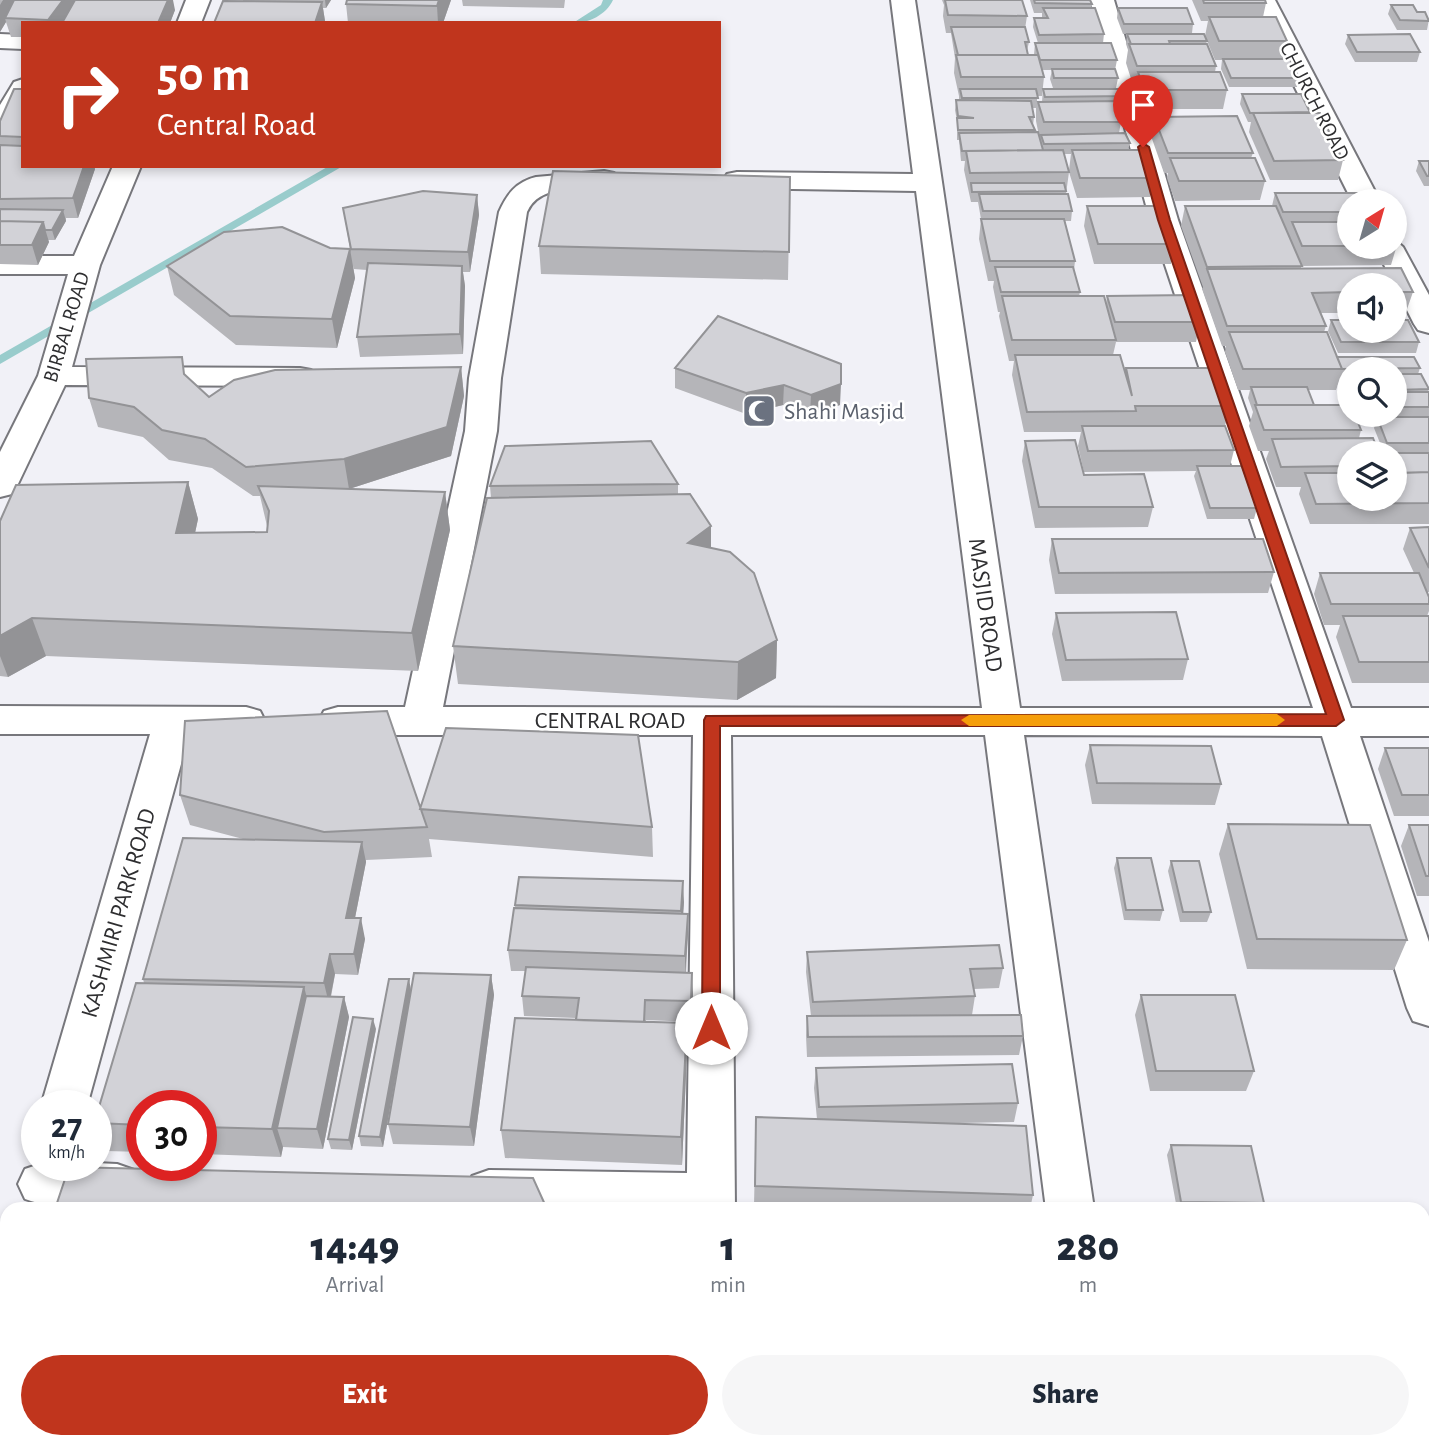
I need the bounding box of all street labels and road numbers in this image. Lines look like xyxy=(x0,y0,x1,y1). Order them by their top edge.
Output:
street label: CHURCH ROAD xyxy=(1276,39,1353,163)
street label: BIRBAL ROAD xyxy=(40,269,93,385)
street label: MASJID ROAD xyxy=(964,537,1006,674)
street label: CENTRAL ROAD xyxy=(535,709,685,733)
street label: KASHMIRI PARK ROAD xyxy=(78,806,160,1021)

